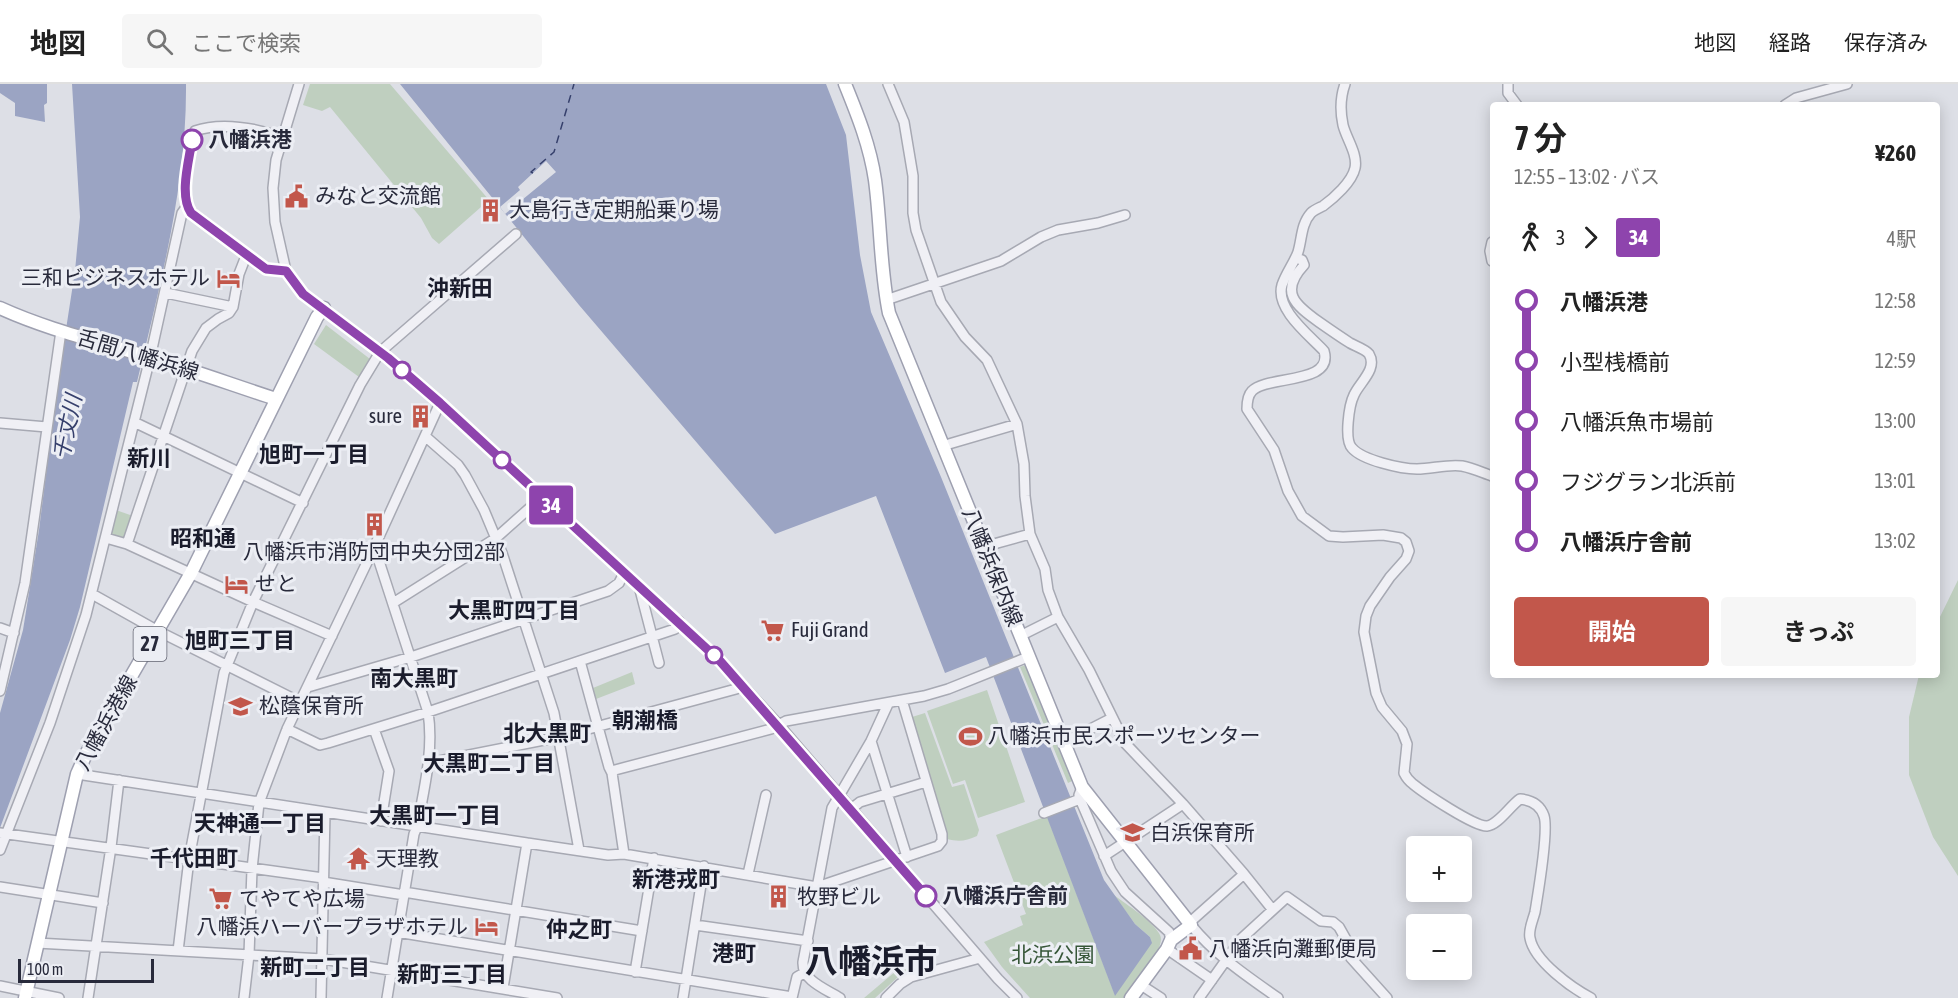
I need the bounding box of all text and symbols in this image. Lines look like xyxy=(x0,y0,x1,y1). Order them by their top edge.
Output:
search box xyxy=(122,14,542,68)
icon: search xyxy=(143,25,176,58)
text: 地図 xyxy=(30,27,86,59)
text: ここで検索 xyxy=(191,30,301,56)
text: 地図 xyxy=(1694,30,1736,54)
text: 経路 xyxy=(1769,30,1811,54)
text: 保存済み xyxy=(1844,30,1928,54)
text: 7 分 xyxy=(1514,119,1567,157)
place label: 八幡浜港 xyxy=(208,127,292,151)
marker: 八幡浜港 xyxy=(181,129,203,151)
text: ¥260 xyxy=(1875,140,1916,166)
text: 12:55 – 13:02 · バス xyxy=(1514,165,1660,188)
public building icon: みなと交流館 xyxy=(284,183,310,209)
place label: みなと交流館 xyxy=(315,183,441,207)
building icon: 大島行き定期船乗り場 xyxy=(478,197,504,223)
place label: 大島行き定期船乗り場 xyxy=(509,197,719,221)
icon: walk xyxy=(1514,221,1547,254)
icon: forward xyxy=(1574,221,1607,254)
text: 34 xyxy=(1628,225,1648,249)
text: 3 xyxy=(1556,226,1565,249)
text: 4駅 xyxy=(1887,227,1916,250)
place label: 三和ビジネスホテル xyxy=(21,265,210,289)
hotel icon: 三和ビジネスホテル xyxy=(215,265,241,291)
district label: 沖新田 xyxy=(427,275,493,301)
text: 八幡浜港 xyxy=(1560,289,1648,315)
text: 12:58 xyxy=(1875,289,1916,312)
street label: 舌間八幡浜線 xyxy=(75,324,202,384)
text: 小型桟橋前 xyxy=(1560,349,1670,375)
text: 12:59 xyxy=(1875,349,1916,372)
unlabelled marker xyxy=(393,361,411,379)
water label: 千丈川 xyxy=(47,390,87,462)
place label: sure xyxy=(369,403,402,427)
building icon: sure xyxy=(407,403,433,429)
text: 八幡浜魚市場前 xyxy=(1560,409,1714,435)
text: 13:00 xyxy=(1874,409,1916,432)
district label: 旭町一丁目 xyxy=(259,441,369,467)
district label: 新川 xyxy=(127,445,171,471)
unlabelled marker xyxy=(493,451,511,469)
text: フジグラン北浜前 xyxy=(1560,469,1736,495)
text: 13:01 xyxy=(1874,469,1916,492)
line badge: 34 xyxy=(524,486,578,524)
text: 34 xyxy=(541,493,561,517)
street label: 八幡浜保内線 xyxy=(958,504,1028,630)
building icon: 八幡浜市消防団中央分団2部 xyxy=(361,511,387,537)
district label: 昭和通 xyxy=(170,525,236,551)
text: 八幡浜庁舎前 xyxy=(1560,529,1692,555)
text: 13:02 xyxy=(1874,529,1916,552)
place label: 八幡浜市消防団中央分団2部 xyxy=(243,539,505,563)
hotel icon: せと xyxy=(224,571,250,597)
place label: せと xyxy=(255,571,297,595)
district label: 大黒町四丁目 xyxy=(448,597,580,623)
button: 開始 xyxy=(1514,597,1709,666)
button: きっぷ xyxy=(1721,597,1916,666)
supermarket icon: Fuji Grand xyxy=(760,617,786,643)
place label: Fuji Grand xyxy=(791,617,869,641)
road number: 27 xyxy=(134,627,166,661)
district label: 旭町三丁目 xyxy=(185,627,295,653)
unlabelled marker xyxy=(705,646,723,664)
district label: 南大黒町 xyxy=(370,665,458,691)
street label: 八幡浜港線 xyxy=(69,671,141,774)
school or university icon: 松蔭保育所 xyxy=(228,693,254,719)
place label: 松蔭保育所 xyxy=(259,693,364,717)
district label: 朝潮橋 xyxy=(612,707,678,733)
district label: 北大黒町 xyxy=(503,720,591,746)
sports icon: 八幡浜市民スポーツセンター xyxy=(957,723,983,749)
place label: 八幡浜市民スポーツセンター xyxy=(988,723,1261,747)
district label: 大黒町二丁目 xyxy=(423,750,555,776)
district label: 大黒町一丁目 xyxy=(369,802,501,828)
district label: 天神通一丁目 xyxy=(194,810,326,836)
school or university icon: 白浜保育所 xyxy=(1119,820,1145,846)
place label: 白浜保育所 xyxy=(1150,820,1255,844)
map controls xyxy=(1406,836,1472,980)
button: + xyxy=(1406,836,1472,902)
district label: 千代田町 xyxy=(150,845,238,871)
temple icon: 天理教 xyxy=(345,846,371,872)
place label: 天理教 xyxy=(376,846,439,870)
district label: 新港戎町 xyxy=(632,866,720,892)
place label: 八幡浜庁舎前 xyxy=(942,883,1068,907)
building icon: 牧野ビル xyxy=(766,884,792,910)
place label: 牧野ビル xyxy=(797,884,881,908)
marker: 八幡浜庁舎前 xyxy=(915,885,937,907)
supermarket icon: てやてや広場 xyxy=(208,886,234,912)
place label: てやてや広場 xyxy=(239,886,365,910)
place label: 八幡浜ハーバープラザホテル xyxy=(196,914,468,938)
hotel icon: 八幡浜ハーバープラザホテル xyxy=(473,914,499,940)
button: − xyxy=(1406,914,1472,980)
district label: 仲之町 xyxy=(546,916,612,942)
public building icon: 八幡浜向灘郵便局 xyxy=(1178,936,1204,962)
place label: 八幡浜向灘郵便局 xyxy=(1209,936,1377,960)
district label: 港町 xyxy=(712,940,756,966)
district label: 八幡浜市 xyxy=(805,942,937,980)
park label: 北浜公園 xyxy=(1011,942,1095,966)
district label: 新町二丁目 xyxy=(260,954,370,980)
scale bar xyxy=(18,956,154,984)
text: 100 m xyxy=(27,960,63,978)
district label: 新町三丁目 xyxy=(397,961,507,987)

